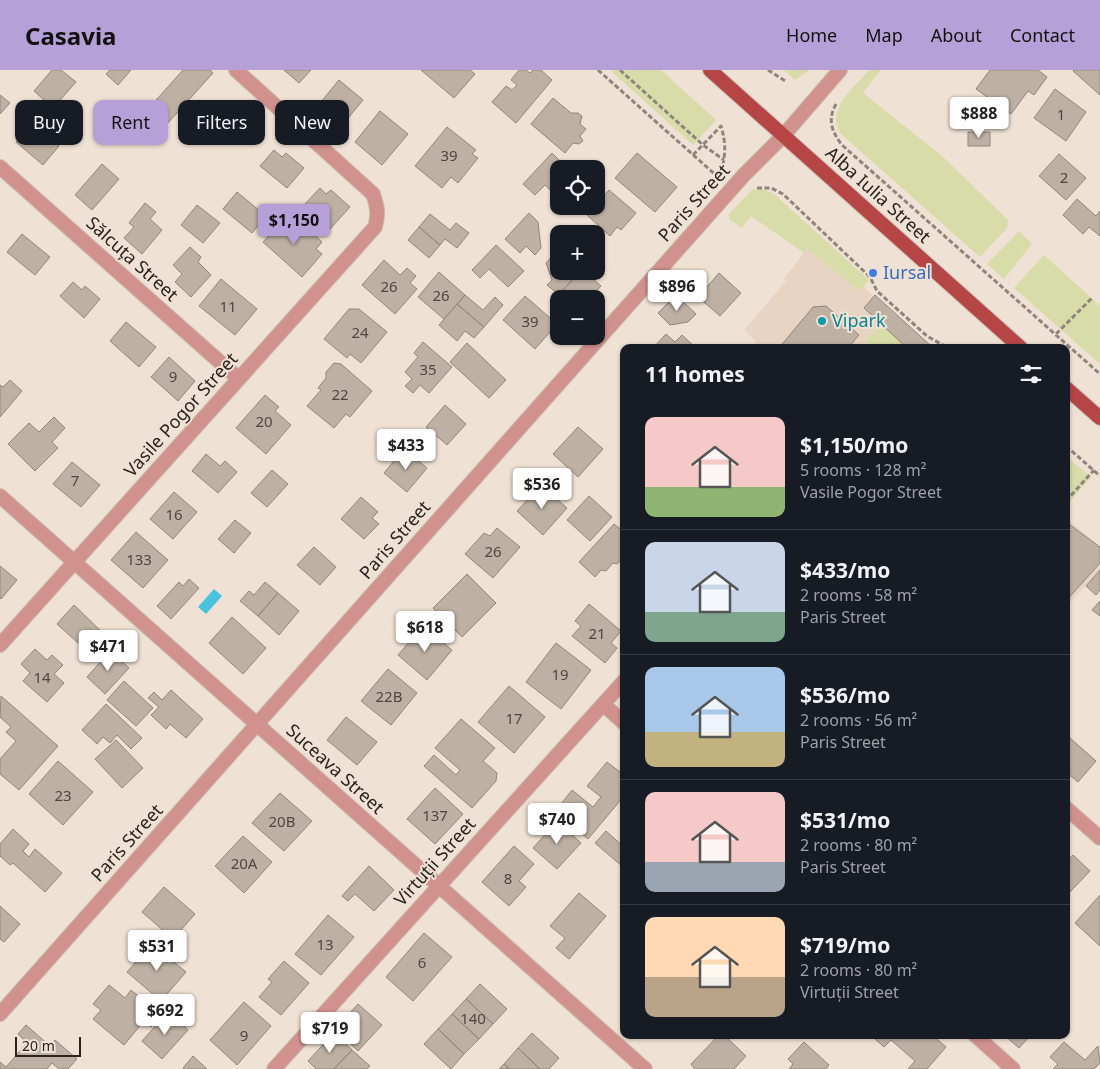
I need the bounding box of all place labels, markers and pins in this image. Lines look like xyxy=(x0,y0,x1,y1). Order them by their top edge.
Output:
pin: $888 xyxy=(949,97,1009,139)
pin: $1,150 xyxy=(253,204,335,246)
place label: Iursal xyxy=(883,260,931,284)
marker: Iursal xyxy=(867,267,879,279)
pin: $896 xyxy=(647,270,707,312)
place label: Vipark xyxy=(832,308,886,332)
marker: Vipark xyxy=(816,315,828,327)
pin: $433 xyxy=(376,428,436,471)
pin: $536 xyxy=(512,468,572,510)
pin: $618 xyxy=(395,610,455,653)
pin: $471 xyxy=(78,630,138,672)
pin: $740 xyxy=(527,802,587,845)
pin: $531 xyxy=(127,930,187,972)
pin: $692 xyxy=(135,994,195,1036)
pin: $719 xyxy=(300,1012,360,1054)

